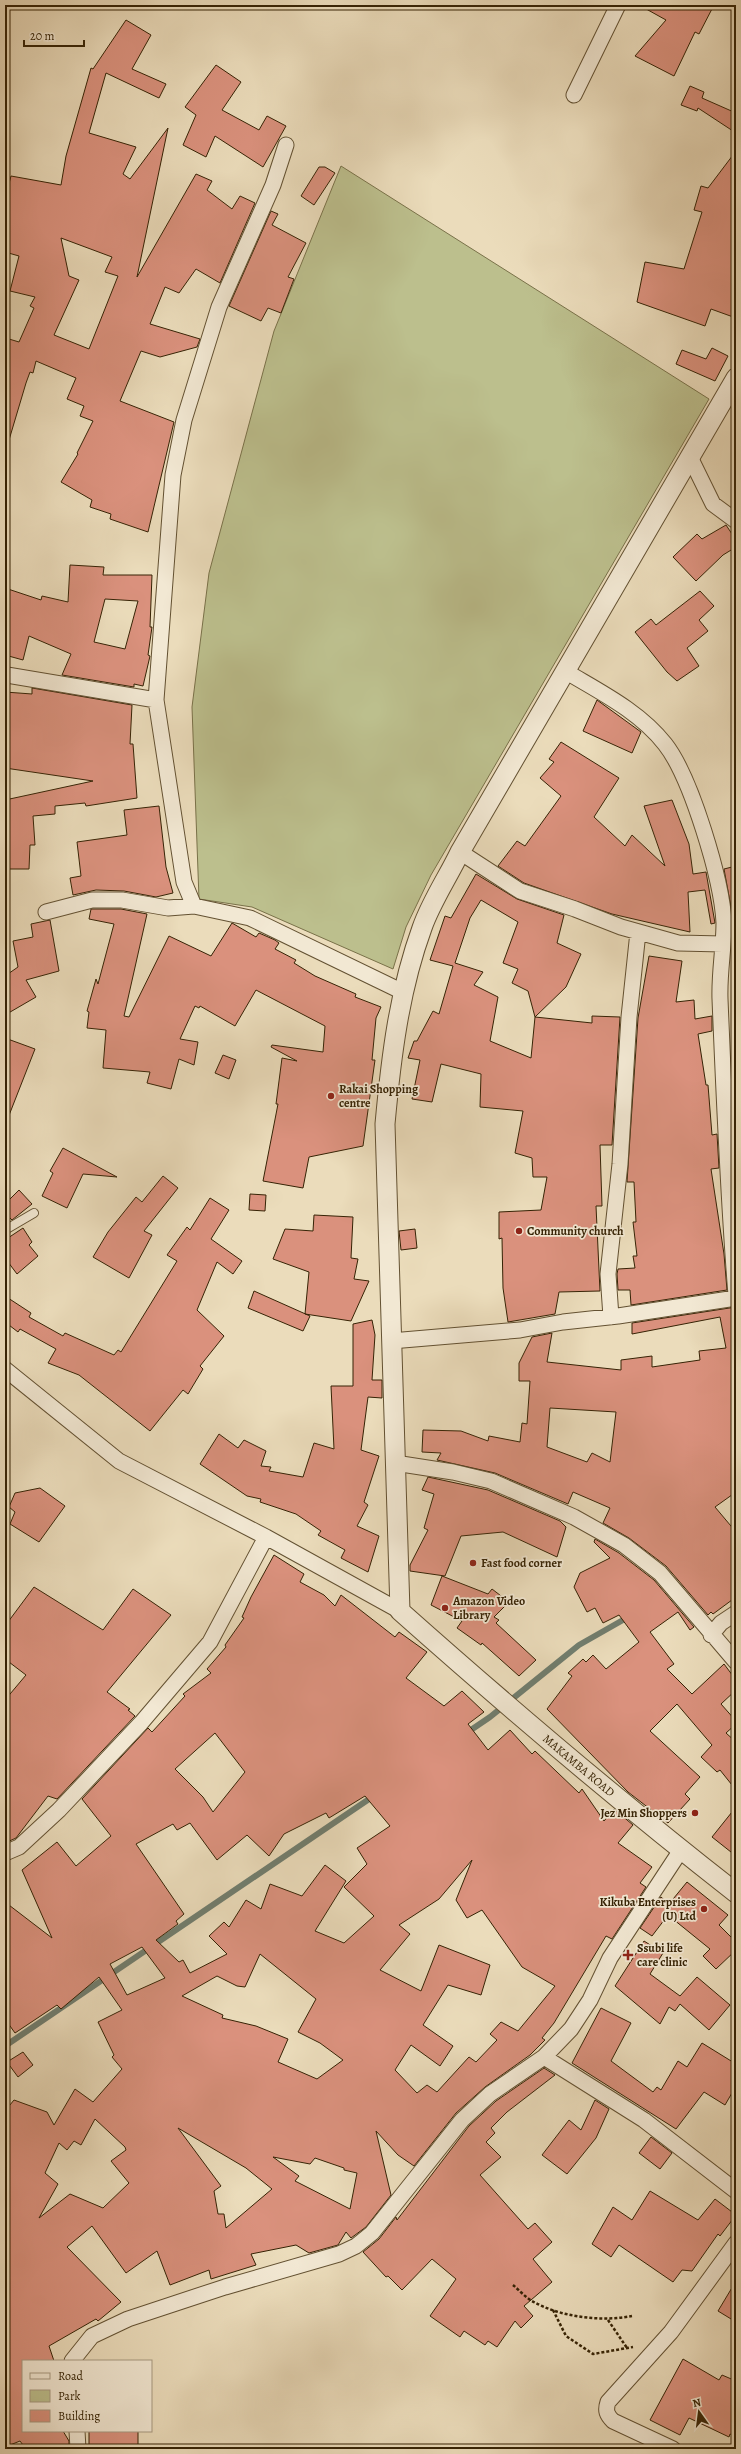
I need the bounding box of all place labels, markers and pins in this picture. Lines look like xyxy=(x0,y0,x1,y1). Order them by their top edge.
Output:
place label: Rakai Shopping centre xyxy=(339,1081,419,1111)
marker: Rakai Shopping centre xyxy=(326,1091,336,1101)
place label: Community church xyxy=(527,1223,624,1239)
marker: Community church xyxy=(514,1226,524,1236)
place label: Fast food corner xyxy=(481,1555,562,1571)
marker: Fast food corner xyxy=(468,1558,478,1568)
place label: Amazon Video Library xyxy=(452,1593,525,1623)
marker: Amazon Video Library xyxy=(440,1603,450,1613)
place label: Jez Min Shoppers xyxy=(601,1805,687,1821)
marker: Jez Min Shoppers xyxy=(690,1808,700,1818)
place label: Kikuba Enterprises (U) Ltd xyxy=(600,1894,697,1924)
marker: Kikuba Enterprises (U) Ltd xyxy=(699,1904,709,1914)
place label: Ssubi life care clinic xyxy=(637,1940,688,1970)
marker: Ssubi life care clinic xyxy=(622,1949,634,1961)

